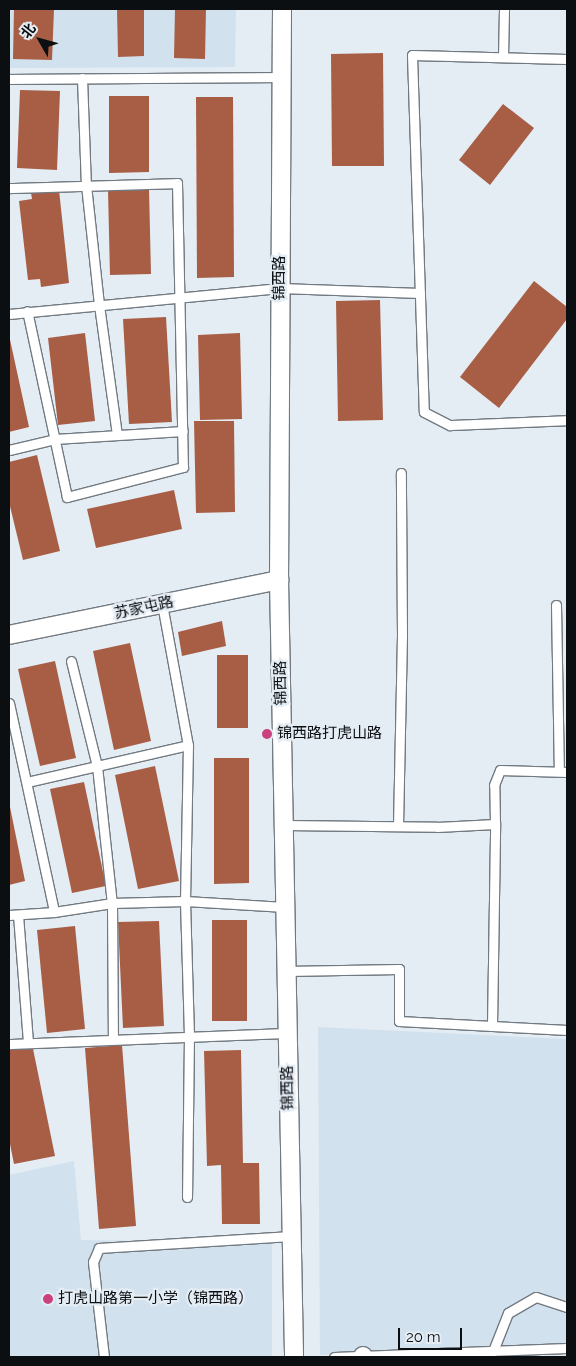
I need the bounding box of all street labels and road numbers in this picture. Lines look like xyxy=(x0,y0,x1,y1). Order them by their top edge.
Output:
street label: 锦西路 xyxy=(271,256,289,300)
street label: 苏家屯路 xyxy=(113,593,175,623)
street label: 锦西路 xyxy=(272,660,290,706)
street label: 锦西路 xyxy=(279,1065,297,1111)

